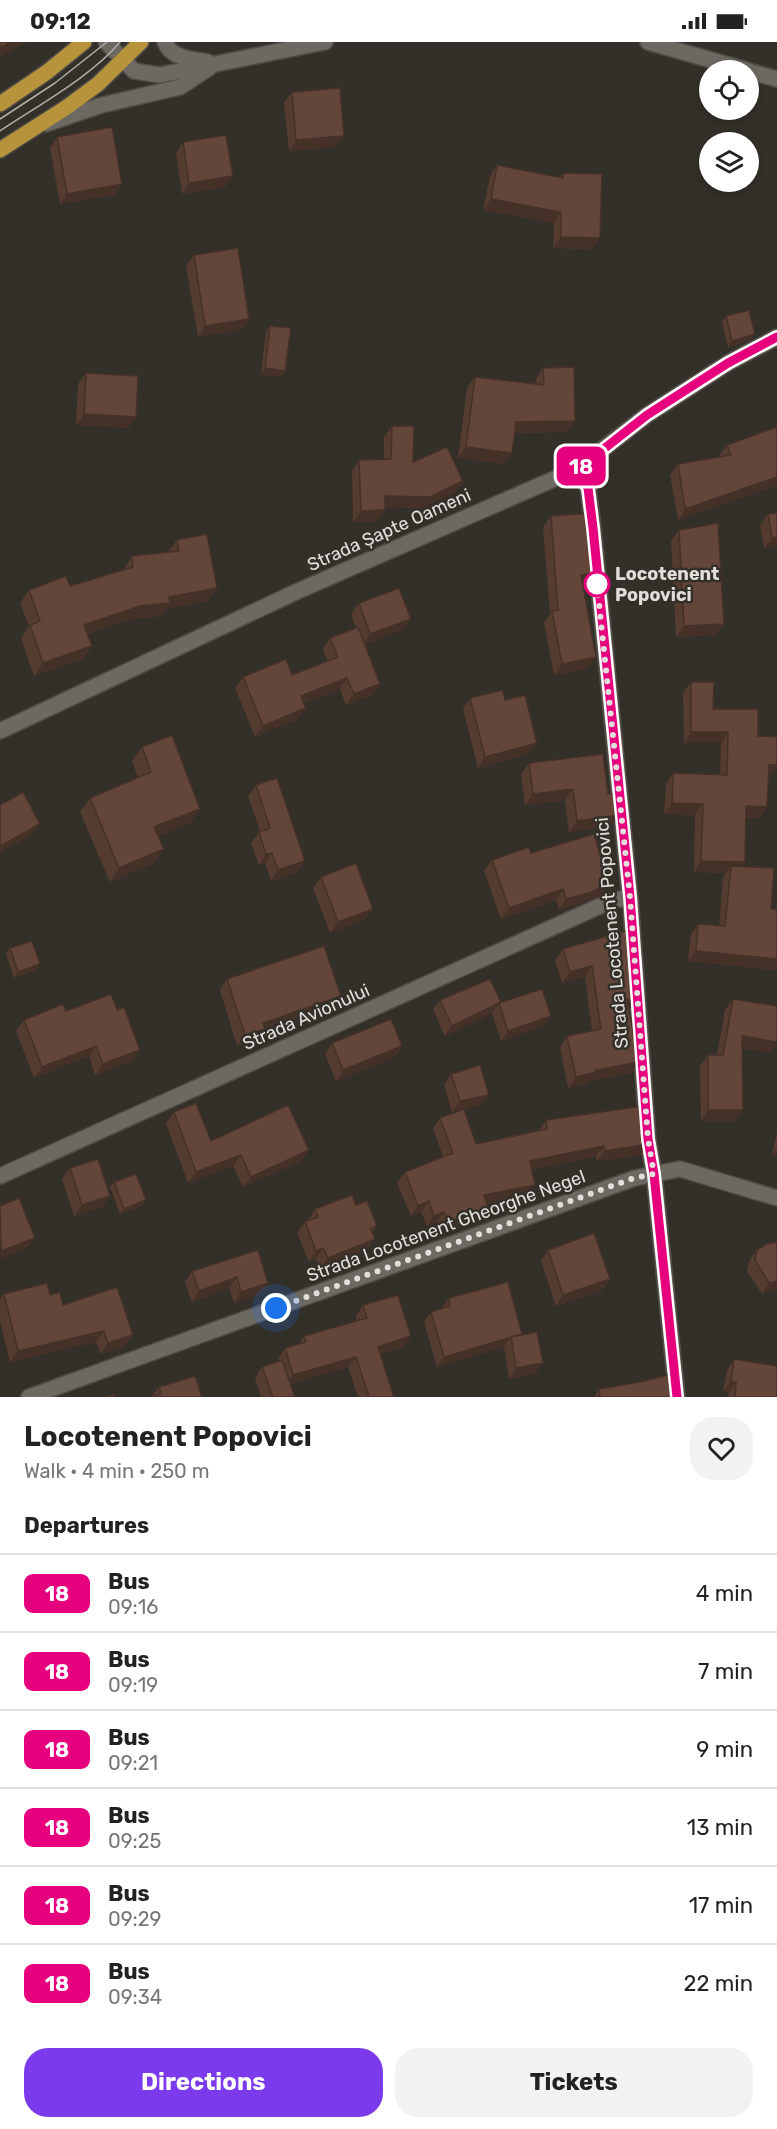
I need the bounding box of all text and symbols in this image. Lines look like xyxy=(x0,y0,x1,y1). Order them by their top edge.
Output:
text: 09:12 xyxy=(30,8,91,35)
map controls xyxy=(699,60,759,192)
button: locate xyxy=(699,60,759,120)
button: layers xyxy=(699,132,759,192)
line badge: 18 xyxy=(554,446,608,486)
text: 18 xyxy=(569,454,593,479)
street label: Strada Șapte Oameni xyxy=(304,484,474,576)
place label: Locotenent Popovici xyxy=(615,563,719,606)
marker: Locotenent Popovici xyxy=(584,571,610,597)
street label: Strada Locotenent Popovici xyxy=(591,817,633,1049)
street label: Strada Avionului xyxy=(239,979,373,1055)
street label: Strada Locotenent Gheorghe Negel xyxy=(304,1165,588,1287)
your location xyxy=(261,1293,291,1323)
button: heart xyxy=(690,1417,753,1480)
text: Locotenent Popovici xyxy=(24,1420,312,1453)
text: Walk · 4 min · 250 m xyxy=(24,1459,209,1483)
text: Departures xyxy=(24,1512,149,1539)
text: Bus xyxy=(108,1568,150,1595)
text: 4 min xyxy=(696,1580,753,1607)
text: 18 xyxy=(45,1581,69,1606)
text: 09:16 xyxy=(108,1595,158,1619)
text: Bus xyxy=(108,1646,150,1673)
text: 7 min xyxy=(698,1658,753,1685)
text: 18 xyxy=(45,1659,69,1684)
text: 09:19 xyxy=(108,1673,158,1697)
text: Bus xyxy=(108,1724,150,1751)
text: 9 min xyxy=(696,1736,753,1763)
text: 18 xyxy=(45,1737,69,1762)
text: 09:21 xyxy=(108,1751,158,1775)
text: Bus xyxy=(108,1802,150,1829)
text: 13 min xyxy=(687,1814,753,1841)
text: 18 xyxy=(45,1815,69,1840)
text: 09:25 xyxy=(108,1829,161,1853)
text: Bus xyxy=(108,1880,150,1907)
text: 17 min xyxy=(689,1892,753,1919)
text: 18 xyxy=(45,1893,69,1918)
text: 09:29 xyxy=(108,1907,161,1931)
text: Bus xyxy=(108,1958,150,1985)
text: 22 min xyxy=(684,1970,753,1997)
text: 18 xyxy=(45,1971,69,1996)
text: 09:34 xyxy=(108,1985,162,2009)
button: Directions xyxy=(24,2048,383,2117)
button: Tickets xyxy=(395,2048,753,2117)

